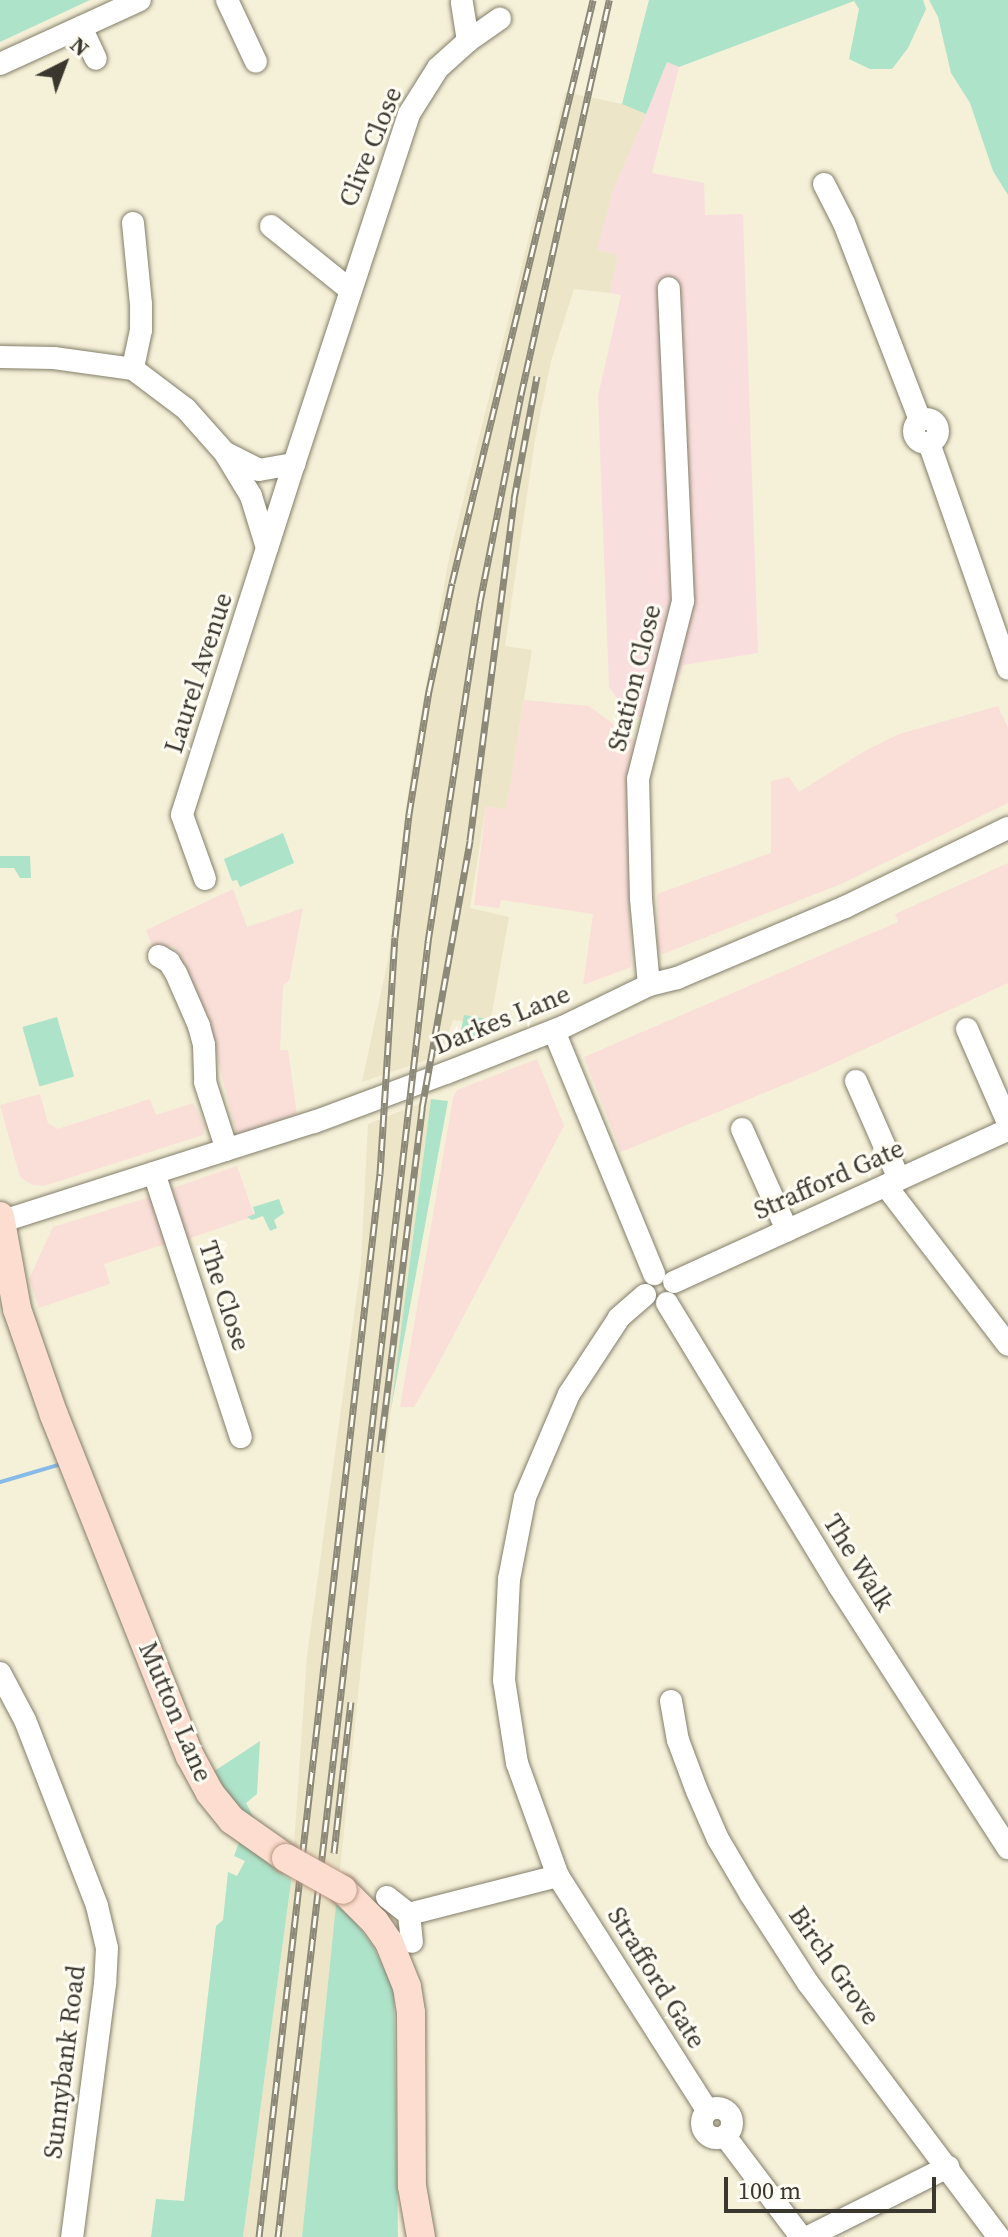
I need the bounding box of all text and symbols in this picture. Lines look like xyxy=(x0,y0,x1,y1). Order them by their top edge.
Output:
north arrow xyxy=(24,24,104,104)
text: N xyxy=(64,30,96,63)
street label: Clive Close xyxy=(333,83,409,211)
street label: Laurel Avenue xyxy=(158,589,240,757)
street label: Station Close xyxy=(602,601,668,755)
street label: Darkes Lane xyxy=(429,979,575,1061)
street label: Strafford Gate xyxy=(749,1133,909,1227)
street label: The Close xyxy=(192,1237,256,1355)
street label: The Walk xyxy=(816,1508,900,1618)
street label: Mutton Lane xyxy=(132,1637,218,1787)
street label: Birch Grove xyxy=(782,1901,886,2031)
street label: Strafford Gate xyxy=(600,1902,712,2054)
street label: Sunnybank Road xyxy=(38,1963,92,2161)
scale bar xyxy=(728,2161,940,2211)
text: 100 m xyxy=(738,2174,801,2207)

